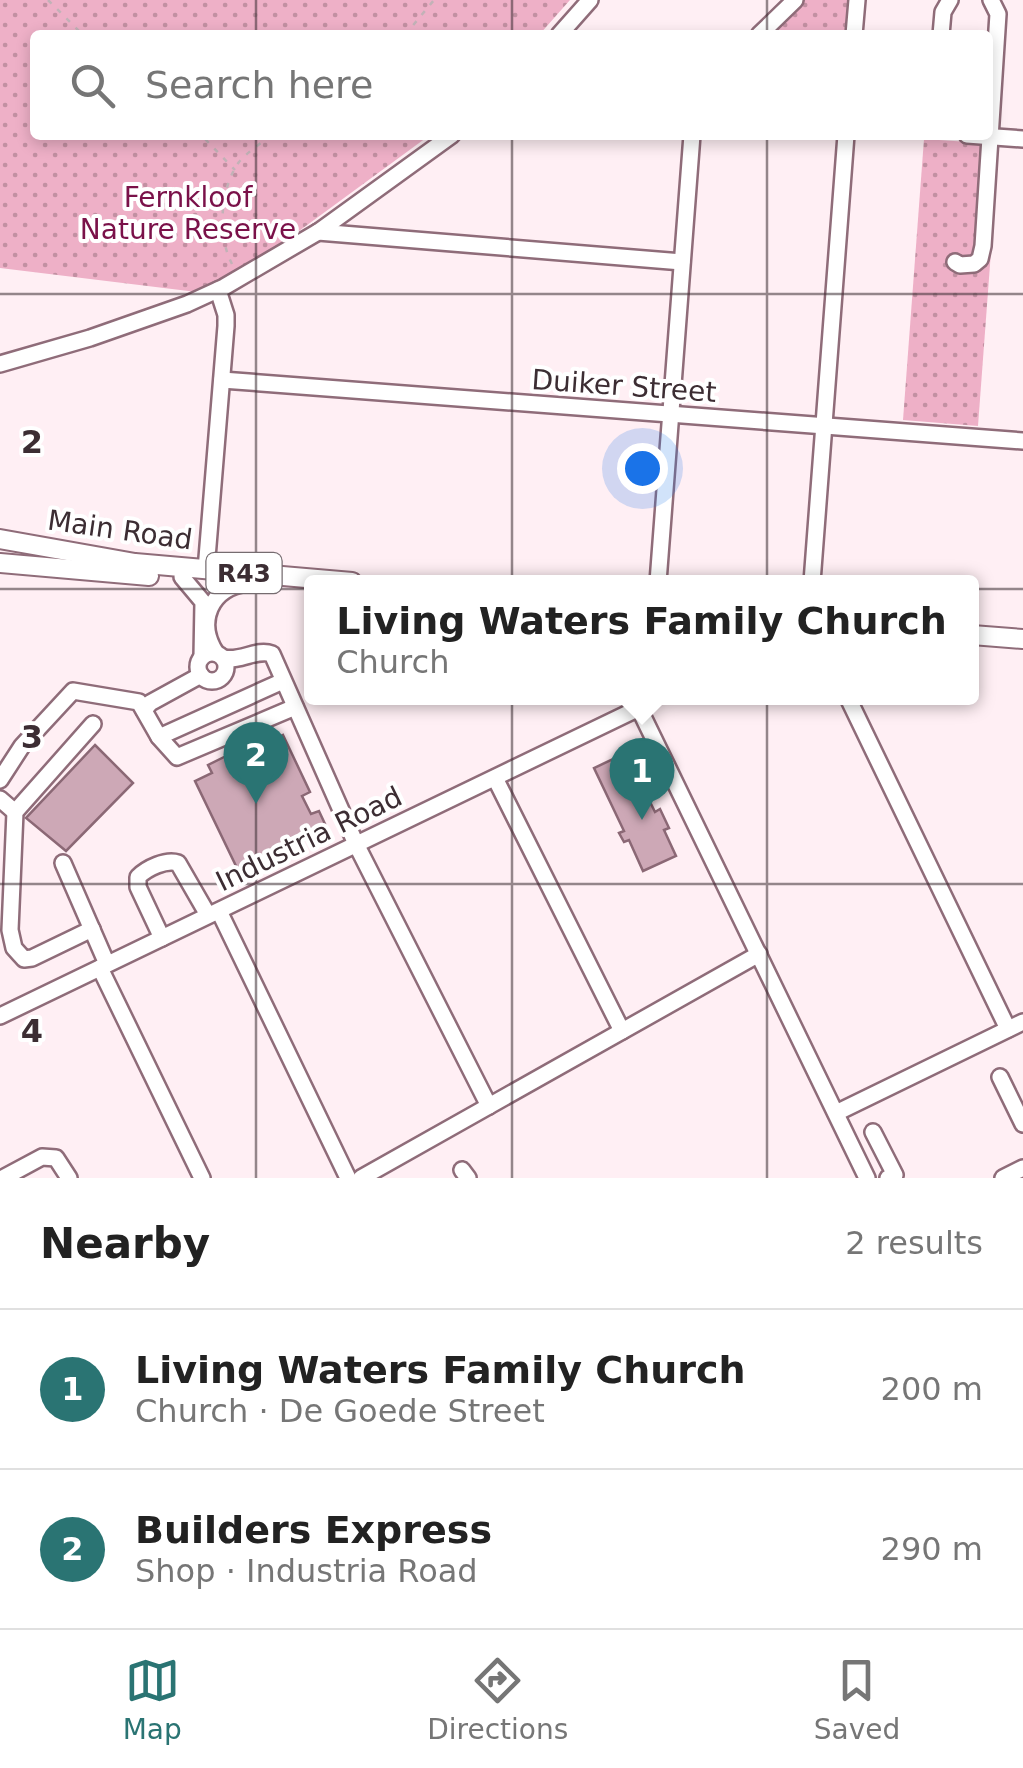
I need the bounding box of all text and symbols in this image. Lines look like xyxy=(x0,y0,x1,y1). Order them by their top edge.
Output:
search box xyxy=(30,30,993,140)
icon: search xyxy=(65,58,120,113)
text: Search here xyxy=(145,63,373,107)
park label: Fernkloof Nature Reserve xyxy=(80,181,296,246)
street label: Duiker Street xyxy=(531,363,717,409)
text: 2 xyxy=(21,423,43,461)
your location xyxy=(617,443,668,494)
street label: Main Road xyxy=(45,503,195,557)
road number: R43 xyxy=(206,553,282,593)
popup xyxy=(304,575,979,705)
text: Living Waters Family Church xyxy=(336,599,947,643)
text: Church xyxy=(336,643,449,681)
text: 3 xyxy=(21,718,43,756)
pin: 2 xyxy=(224,722,288,804)
pin: 1 xyxy=(610,738,674,820)
street label: Industria Road xyxy=(211,780,407,898)
text: 4 xyxy=(21,1012,43,1050)
text: Nearby xyxy=(40,1219,210,1268)
text: 2 results xyxy=(845,1224,983,1262)
text: Living Waters Family Church xyxy=(135,1348,746,1392)
text: 1 xyxy=(61,1370,84,1408)
text: 200 m xyxy=(881,1370,983,1408)
text: Church · De Goede Street xyxy=(135,1392,545,1430)
text: Builders Express xyxy=(135,1508,492,1552)
text: 2 xyxy=(61,1530,84,1568)
text: 290 m xyxy=(881,1530,983,1568)
text: Shop · Industria Road xyxy=(135,1552,478,1590)
tab: Map xyxy=(123,1653,182,1746)
tab: Directions xyxy=(427,1653,568,1746)
tab: Saved xyxy=(814,1653,900,1746)

